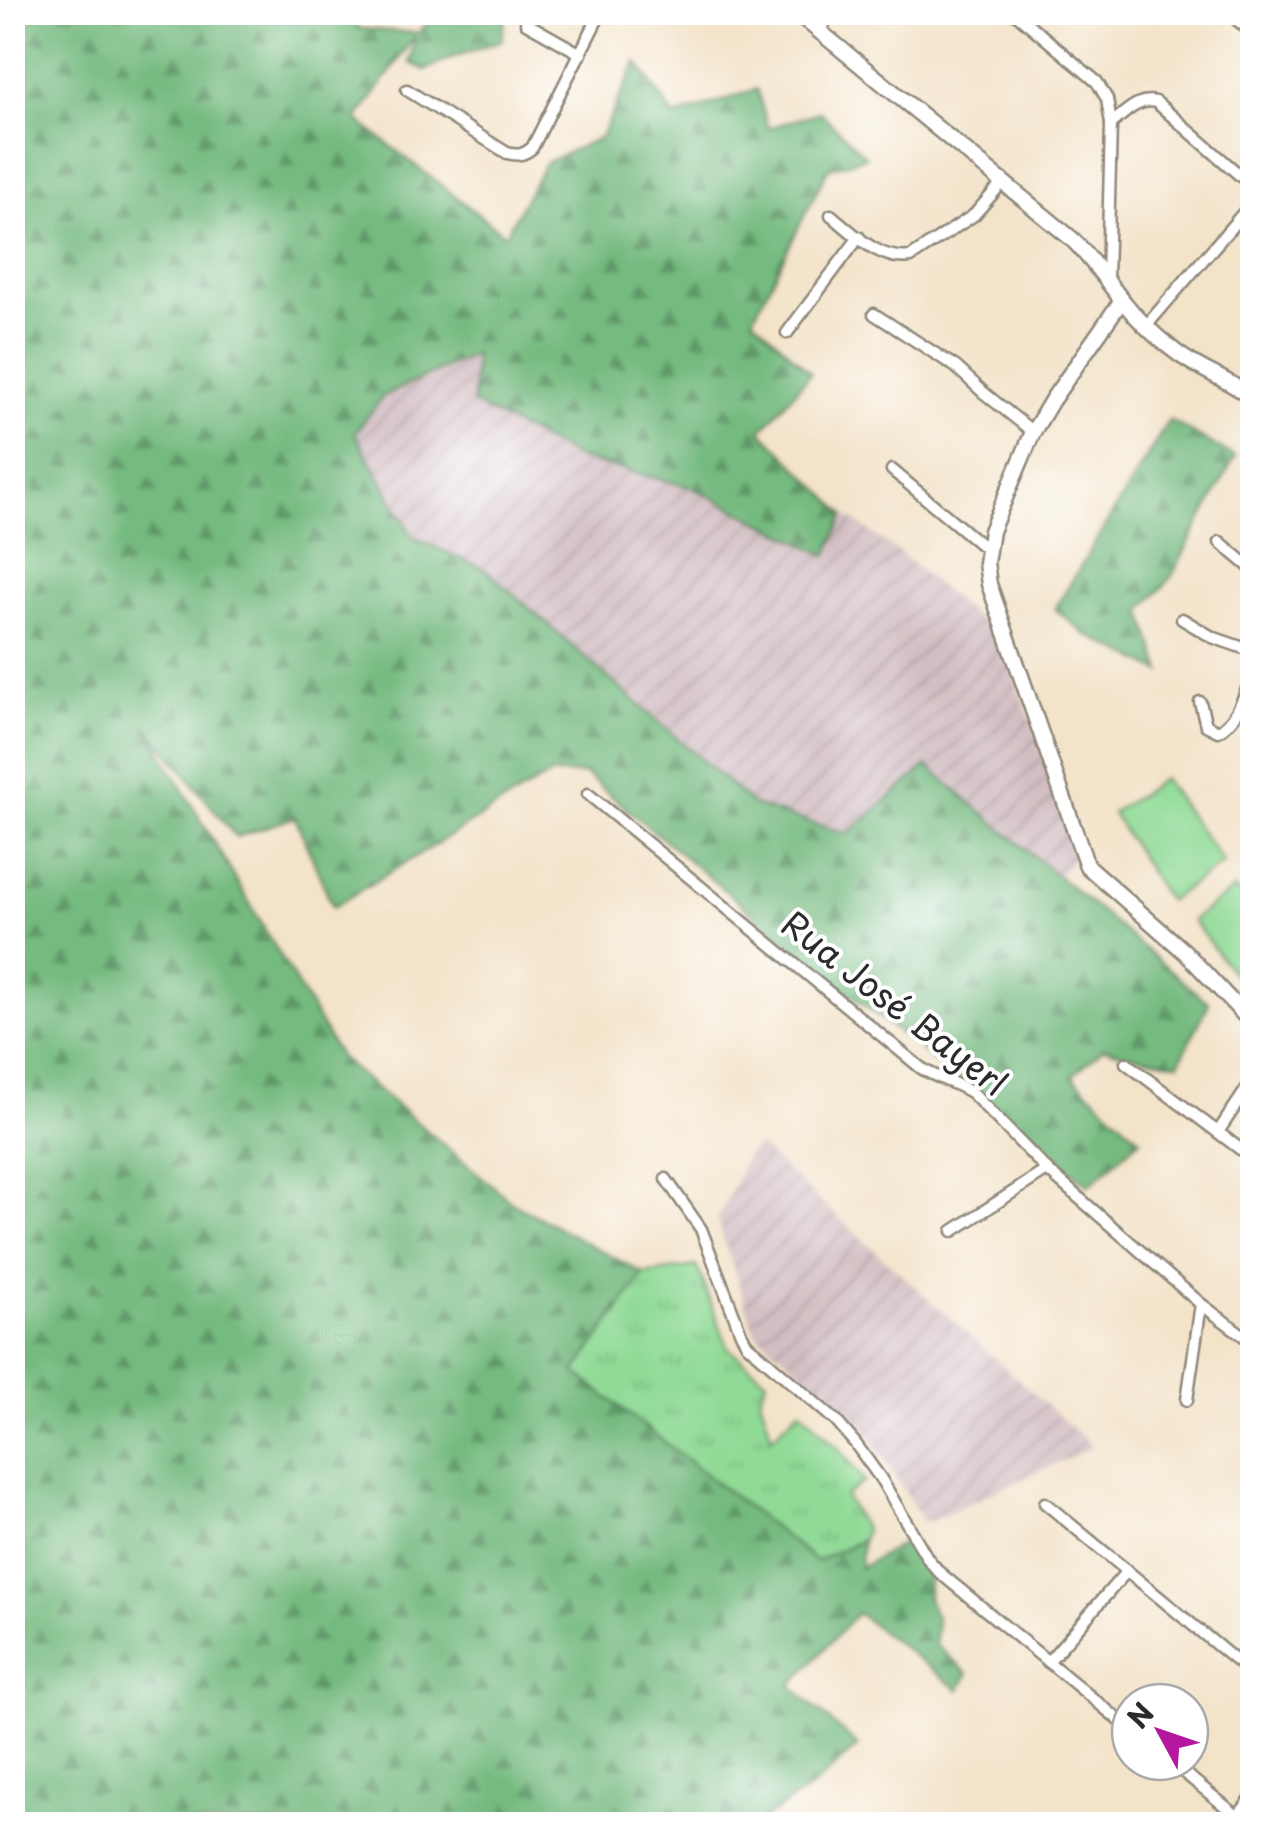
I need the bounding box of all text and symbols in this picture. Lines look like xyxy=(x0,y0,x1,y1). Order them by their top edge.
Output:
street label: Rua José Bayerl xyxy=(771,897,1020,1107)
north arrow xyxy=(1110,1682,1210,1782)
text: N xyxy=(1116,1693,1163,1737)

